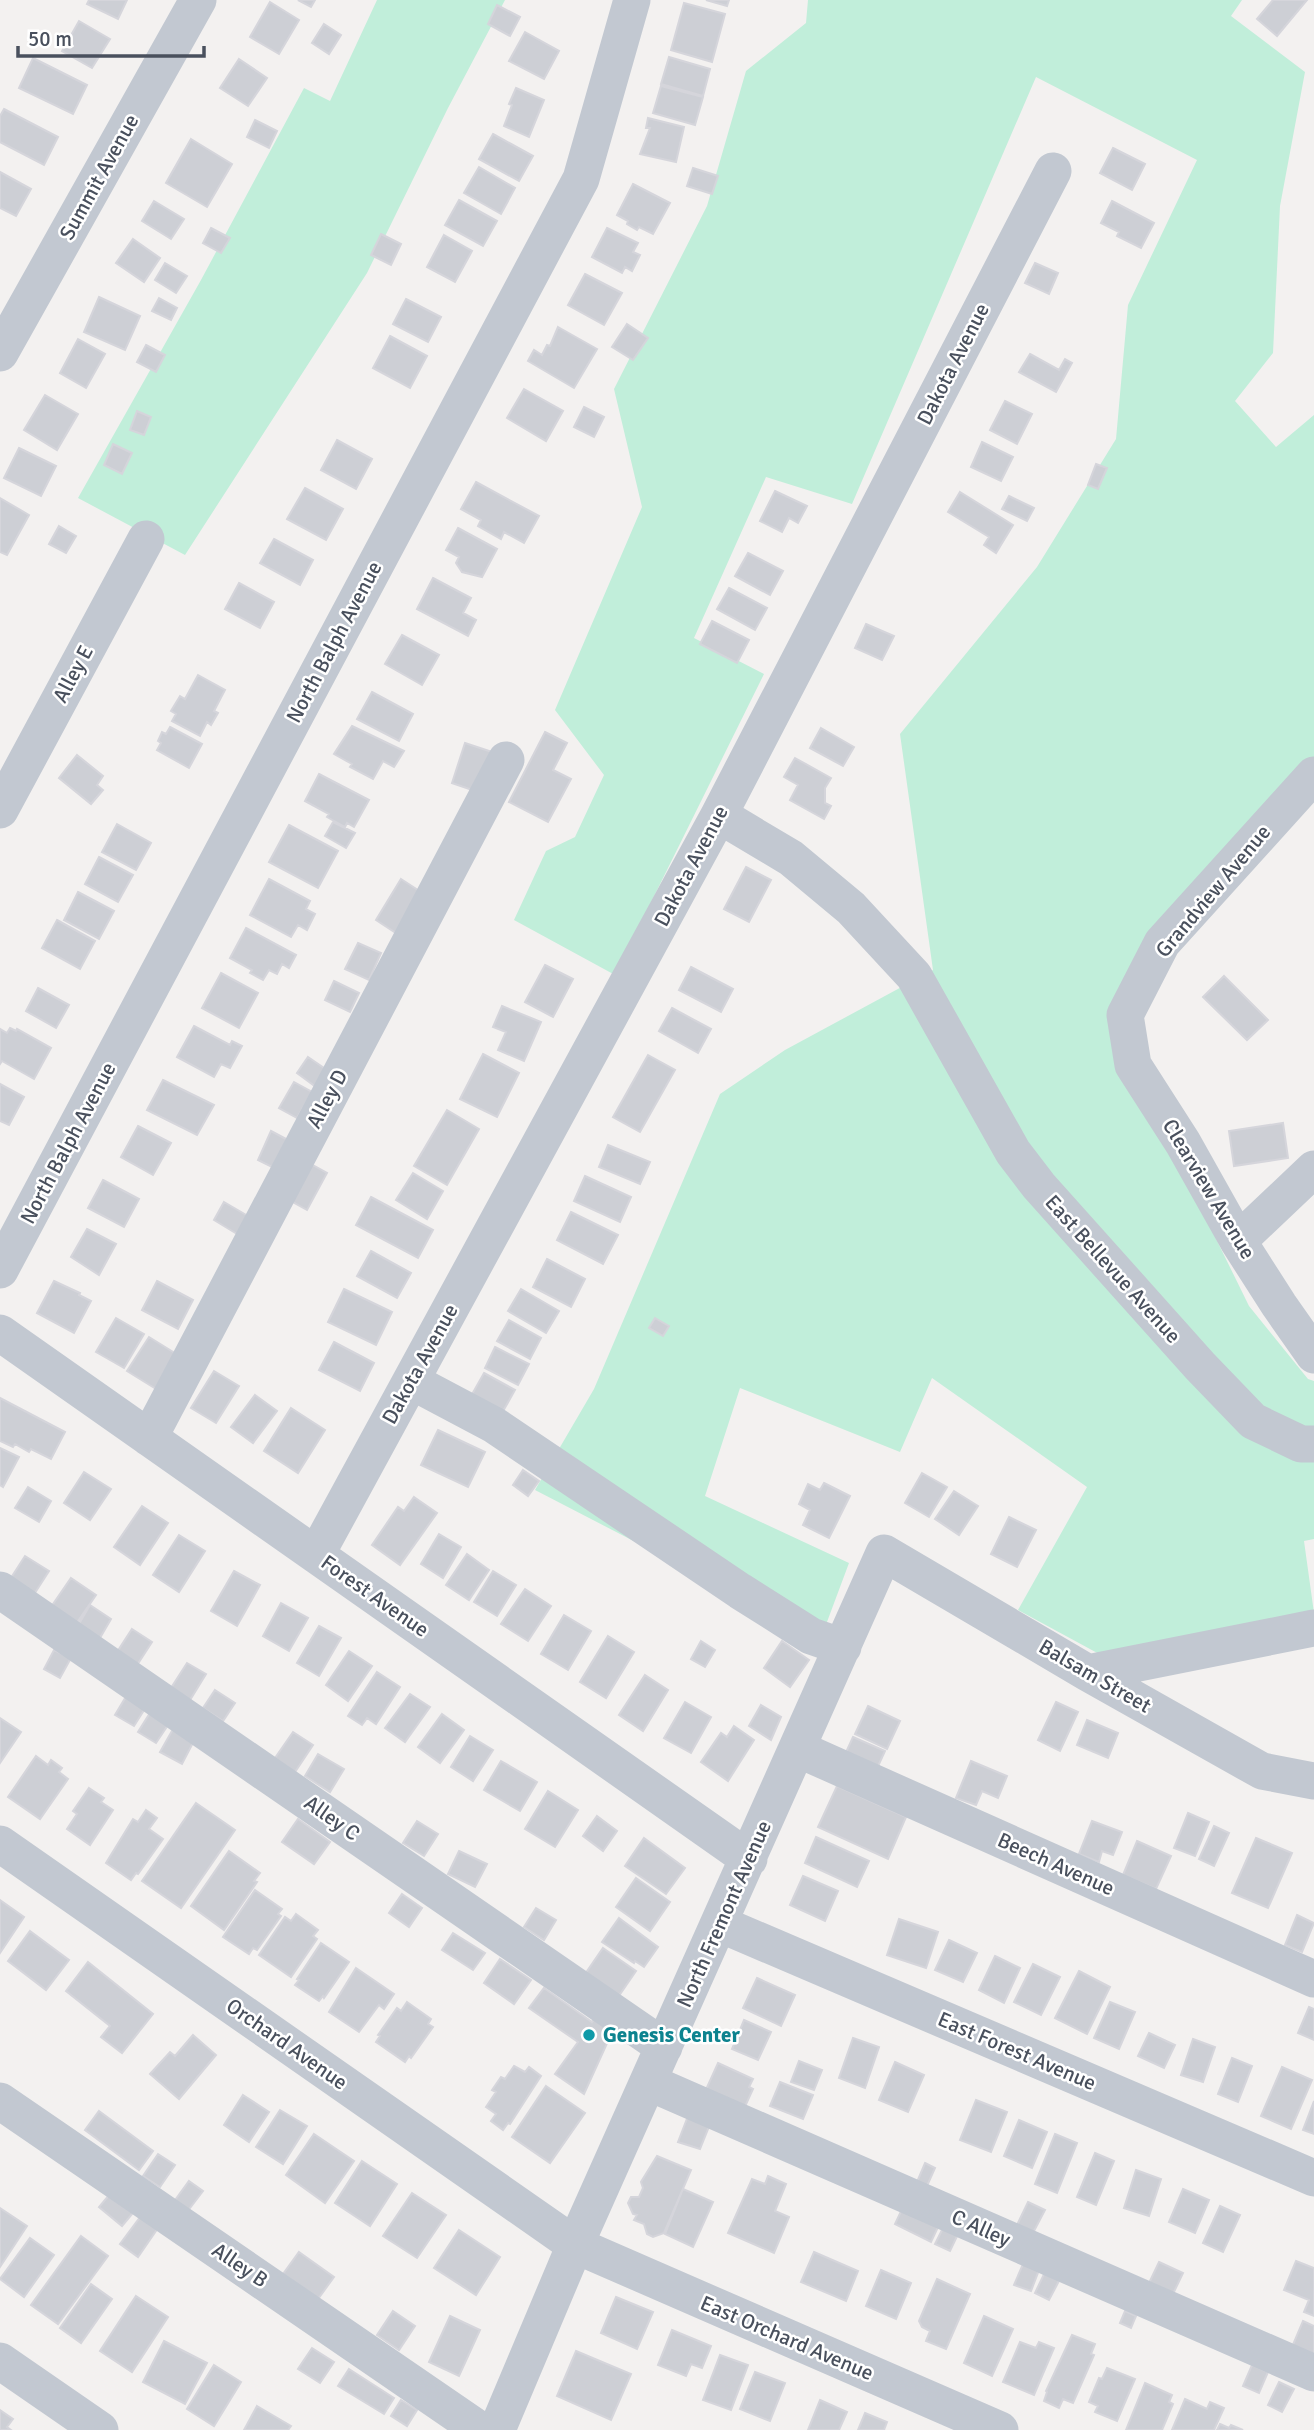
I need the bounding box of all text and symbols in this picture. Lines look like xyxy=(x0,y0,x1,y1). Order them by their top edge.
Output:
scale bar xyxy=(18,14,203,58)
text: 50 m xyxy=(28,26,72,52)
street label: Summit Avenue xyxy=(54,110,144,244)
street label: Dakota Avenue xyxy=(911,299,995,429)
street label: North Balph Avenue xyxy=(280,557,388,727)
street label: Alley E xyxy=(47,641,99,707)
street label: Dakota Avenue xyxy=(648,801,734,931)
street label: Grandview Avenue xyxy=(1150,819,1276,963)
street label: North Balph Avenue xyxy=(14,1058,122,1228)
street label: Alley D xyxy=(301,1065,353,1133)
street label: Clearview Avenue xyxy=(1157,1114,1261,1264)
street label: East Bellevue Avenue xyxy=(1040,1189,1186,1349)
street label: Dakota Avenue xyxy=(376,1299,464,1429)
street label: Forest Avenue xyxy=(316,1549,434,1643)
street label: Balsam Street xyxy=(1034,1633,1156,1719)
street label: Alley C xyxy=(299,1790,365,1846)
street label: North Fremont Avenue xyxy=(671,1817,777,2011)
street label: Beech Avenue xyxy=(993,1827,1119,1901)
street label: Orchard Avenue xyxy=(221,1993,353,2095)
street label: East Forest Avenue xyxy=(934,2006,1100,2096)
place label: Genesis Center xyxy=(603,2022,740,2048)
marker: Genesis Center xyxy=(581,2027,597,2043)
street label: C Alley xyxy=(947,2204,1015,2253)
street label: Alley B xyxy=(207,2237,273,2293)
street label: East Orchard Avenue xyxy=(696,2290,878,2386)

